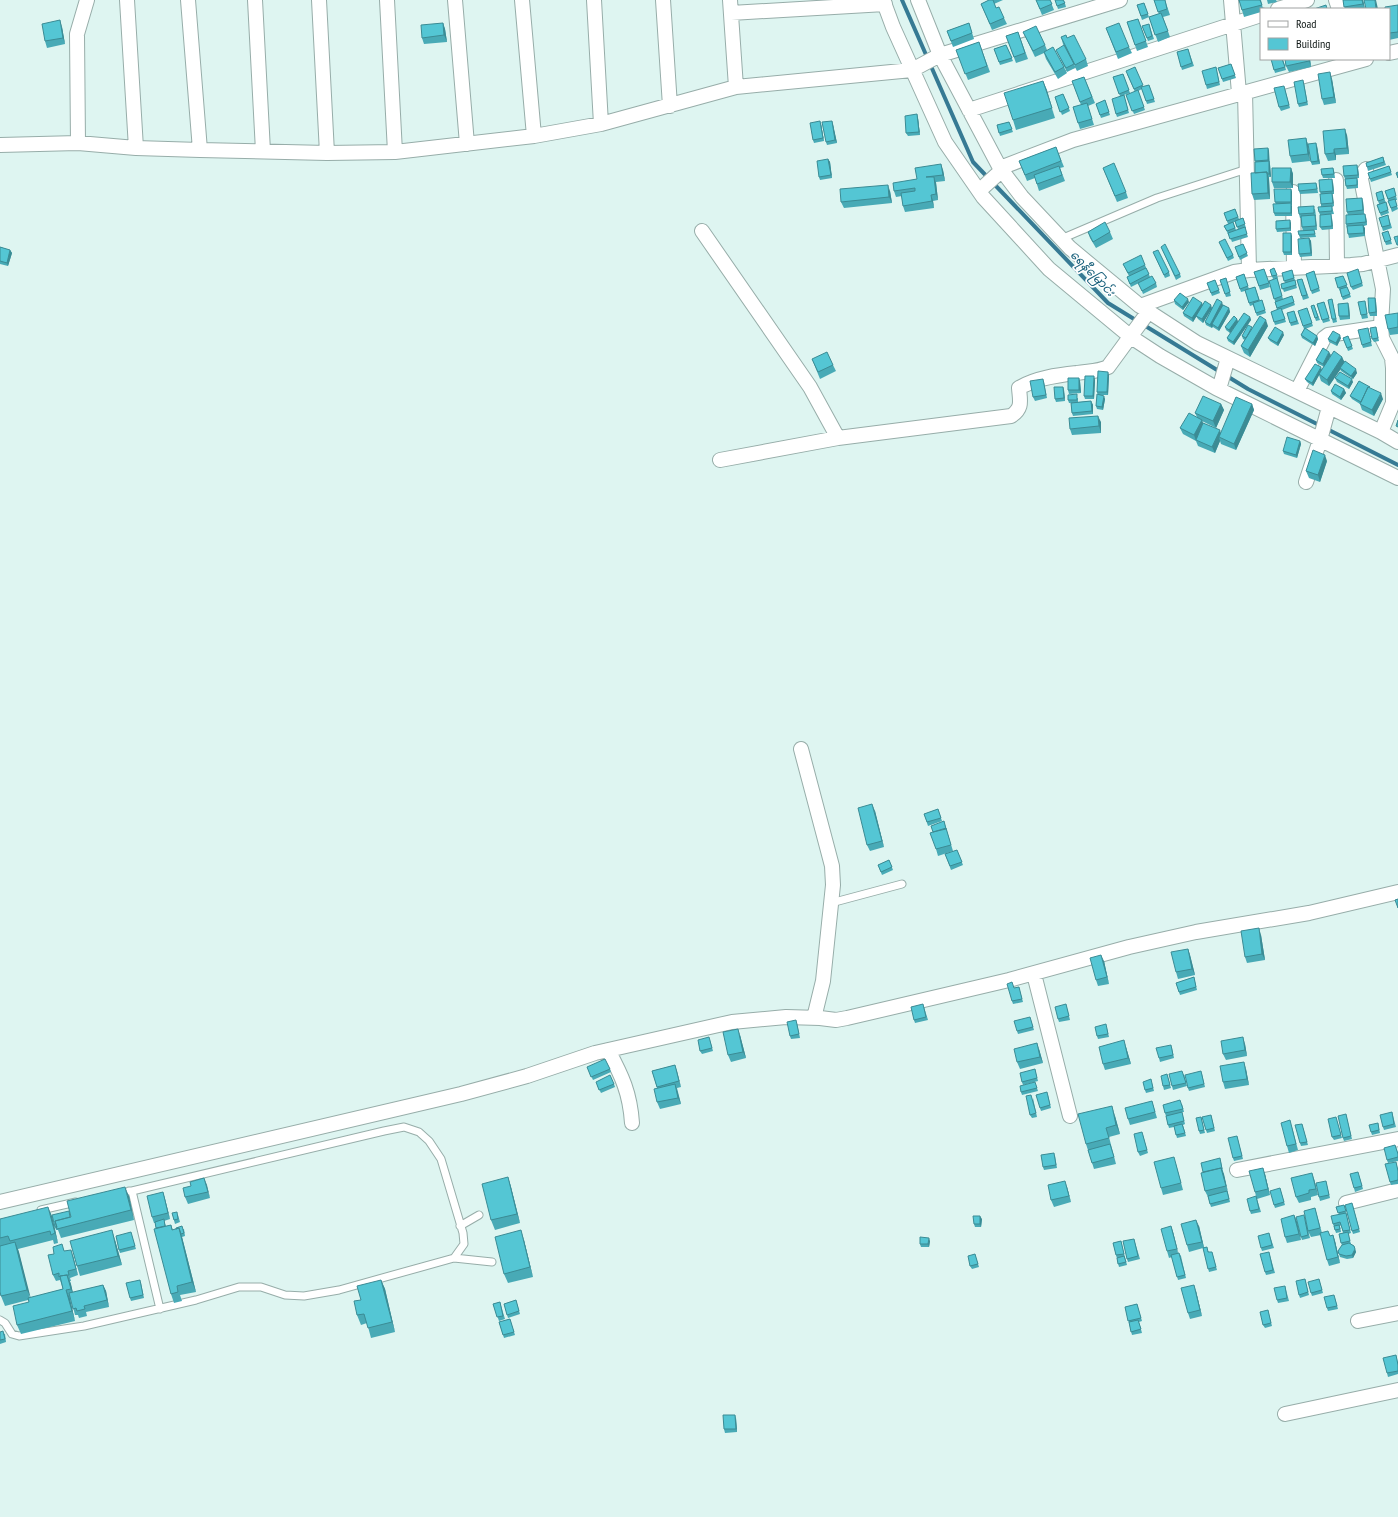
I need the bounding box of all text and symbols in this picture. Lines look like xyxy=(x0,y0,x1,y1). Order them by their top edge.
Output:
legend xyxy=(1260,8,1390,60)
text: Road xyxy=(1296,16,1316,31)
text: Building xyxy=(1296,36,1331,51)
water label: ရေနီမြောင်း xyxy=(1065,246,1120,302)

